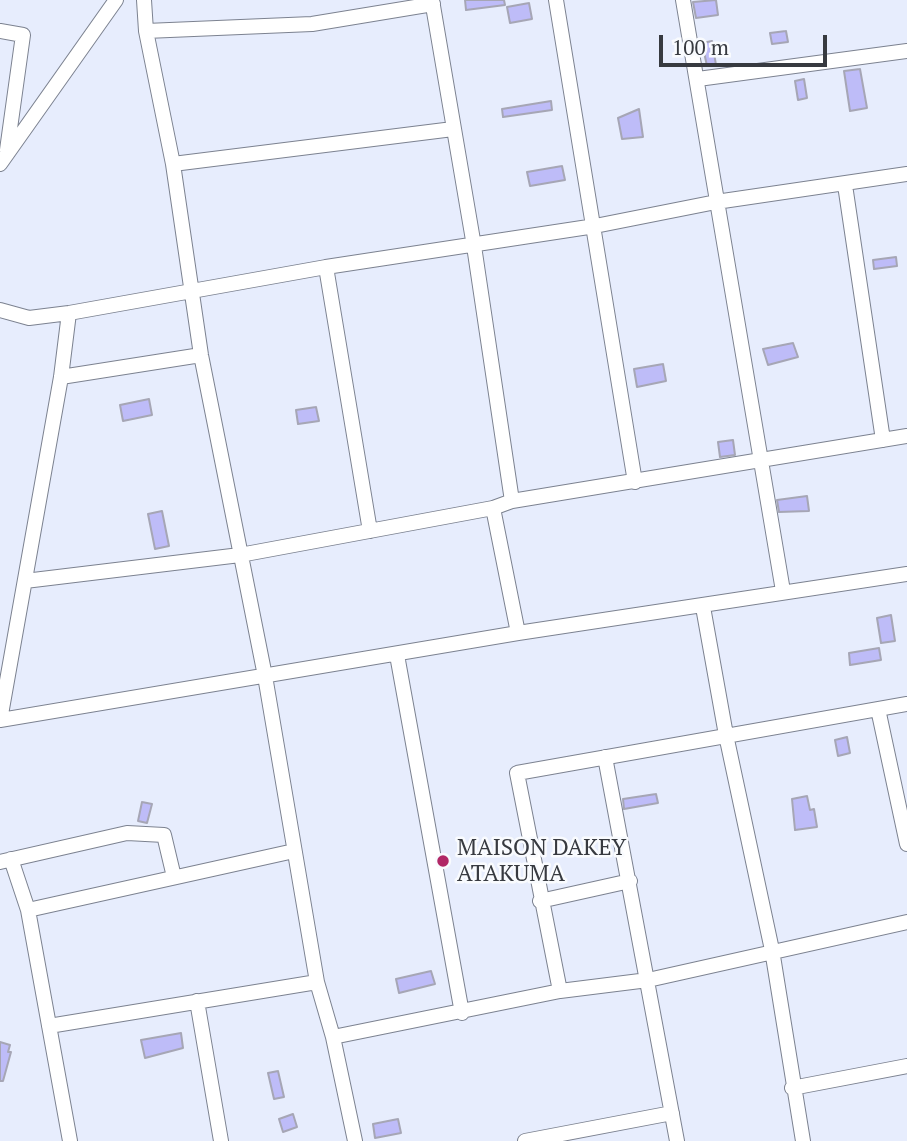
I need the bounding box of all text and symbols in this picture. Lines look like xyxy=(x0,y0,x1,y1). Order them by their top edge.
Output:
scale bar xyxy=(662,21,830,65)
text: 100 m xyxy=(672,33,729,61)
place label: MAISON DAKEY ATAKUMA xyxy=(457,834,626,888)
marker: MAISON DAKEY ATAKUMA xyxy=(435,853,451,869)

